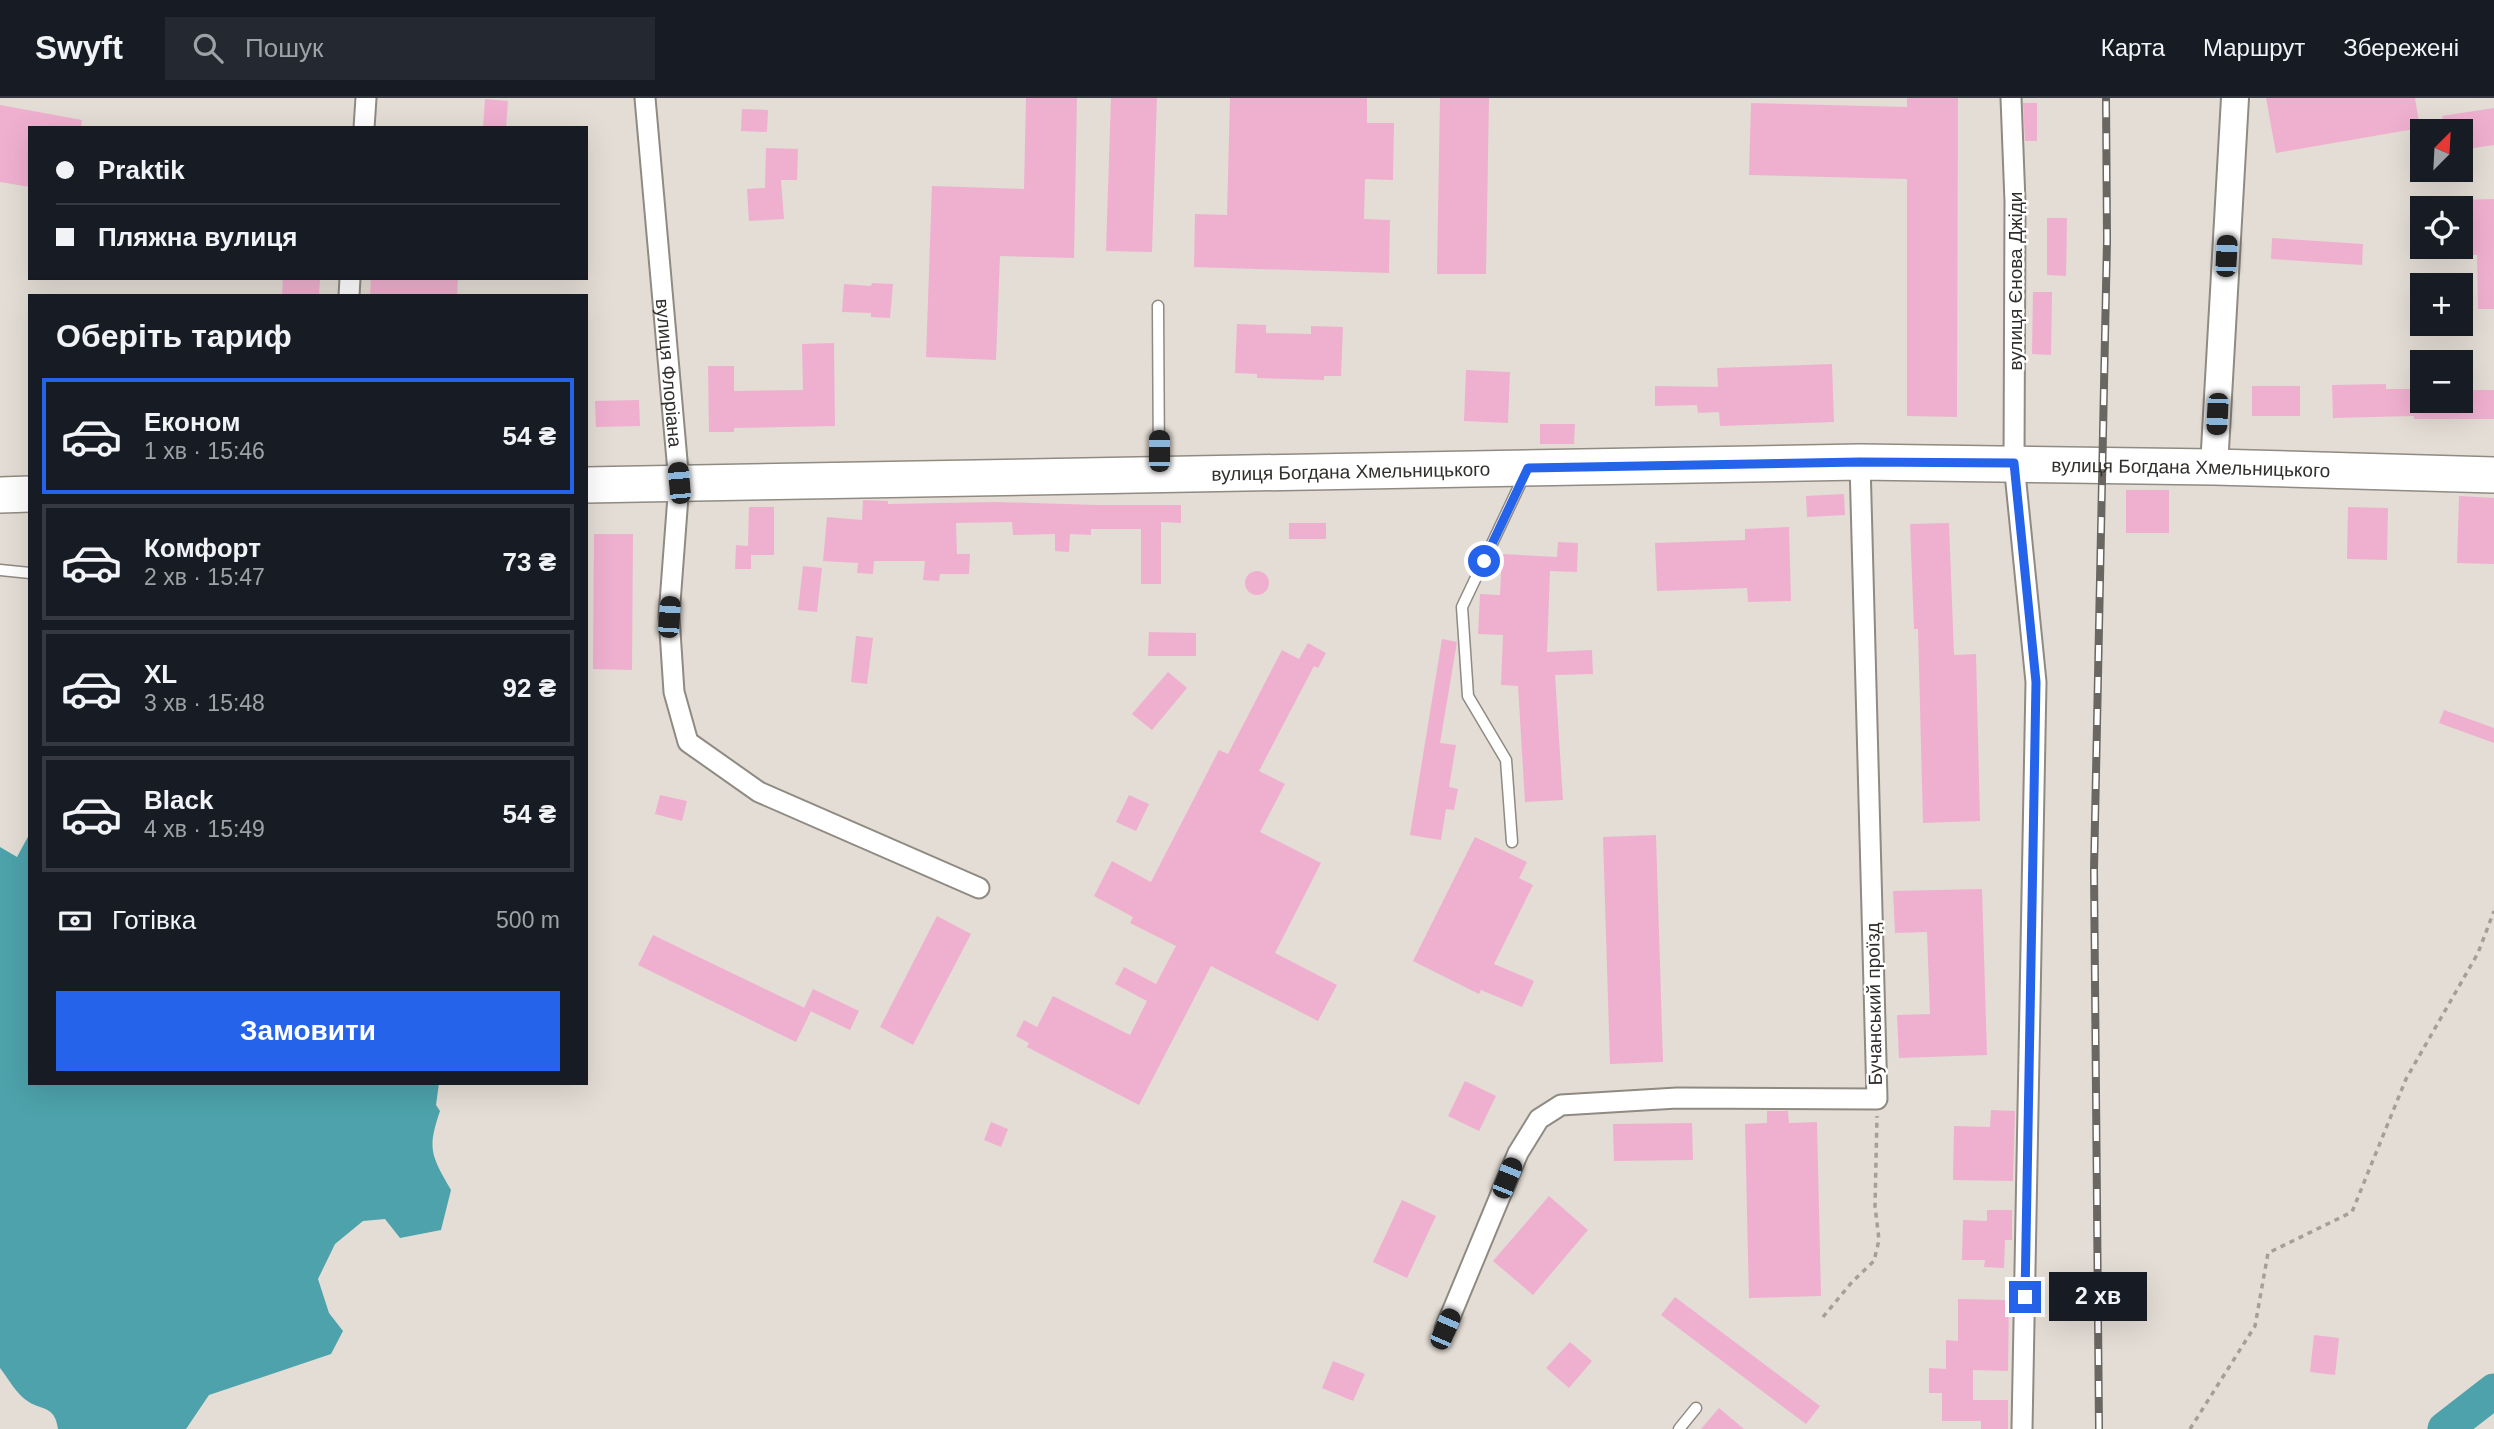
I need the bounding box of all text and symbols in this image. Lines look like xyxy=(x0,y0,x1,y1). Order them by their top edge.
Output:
search box xyxy=(165,17,655,80)
text: Swyft xyxy=(35,29,123,66)
icon: search xyxy=(189,29,227,67)
text: Пошук xyxy=(245,33,323,63)
text: Карта xyxy=(2101,34,2165,61)
text: Маршрут xyxy=(2203,34,2305,61)
text: Збережені xyxy=(2343,34,2459,61)
north arrow xyxy=(2410,119,2473,182)
map controls xyxy=(2410,119,2473,413)
text: Praktik xyxy=(98,155,185,185)
street label: вулиця Єнова Джіди xyxy=(2005,192,2026,370)
button: locate xyxy=(2410,196,2473,259)
text: Пляжна вулиця xyxy=(98,222,297,252)
car xyxy=(2215,234,2238,278)
button: + xyxy=(2410,273,2473,336)
street label: вулиця Флоріана xyxy=(652,298,686,449)
text: Оберіть тариф xyxy=(56,318,292,354)
button: − xyxy=(2410,350,2473,413)
car xyxy=(2206,392,2229,436)
icon: car xyxy=(60,405,123,468)
text: Економ xyxy=(144,407,240,437)
text: 54 ₴ xyxy=(503,421,556,451)
car xyxy=(1149,430,1170,472)
text: 1 хв · 15:46 xyxy=(144,438,265,464)
street label: вулиця Богдана Хмельницького xyxy=(2051,454,2330,481)
street label: вулиця Богдана Хмельницького xyxy=(1211,458,1491,484)
car xyxy=(667,461,692,505)
icon: car xyxy=(60,531,123,594)
text: Комфорт xyxy=(144,533,261,563)
route start xyxy=(1468,545,1500,577)
text: 73 ₴ xyxy=(503,547,556,577)
text: 2 хв · 15:47 xyxy=(144,564,265,590)
car xyxy=(658,595,681,639)
icon: car xyxy=(60,657,123,720)
text: XL xyxy=(144,659,177,689)
text: 92 ₴ xyxy=(503,673,556,703)
text: 3 хв · 15:48 xyxy=(144,690,265,716)
icon: car xyxy=(60,783,123,846)
text: Black xyxy=(144,785,213,815)
text: 54 ₴ xyxy=(503,799,556,829)
text: 4 хв · 15:49 xyxy=(144,816,265,842)
icon: cash xyxy=(56,902,94,940)
text: Готівка xyxy=(112,905,196,935)
text: 500 m xyxy=(496,907,560,933)
street label: Бучанський проїзд xyxy=(1862,922,1886,1086)
button: Замовити xyxy=(56,991,560,1071)
car xyxy=(1490,1155,1525,1201)
callout: 2 хв xyxy=(2050,1272,2148,1322)
route end xyxy=(2009,1281,2041,1313)
text: 2 хв xyxy=(2075,1283,2121,1309)
car xyxy=(1428,1306,1463,1352)

